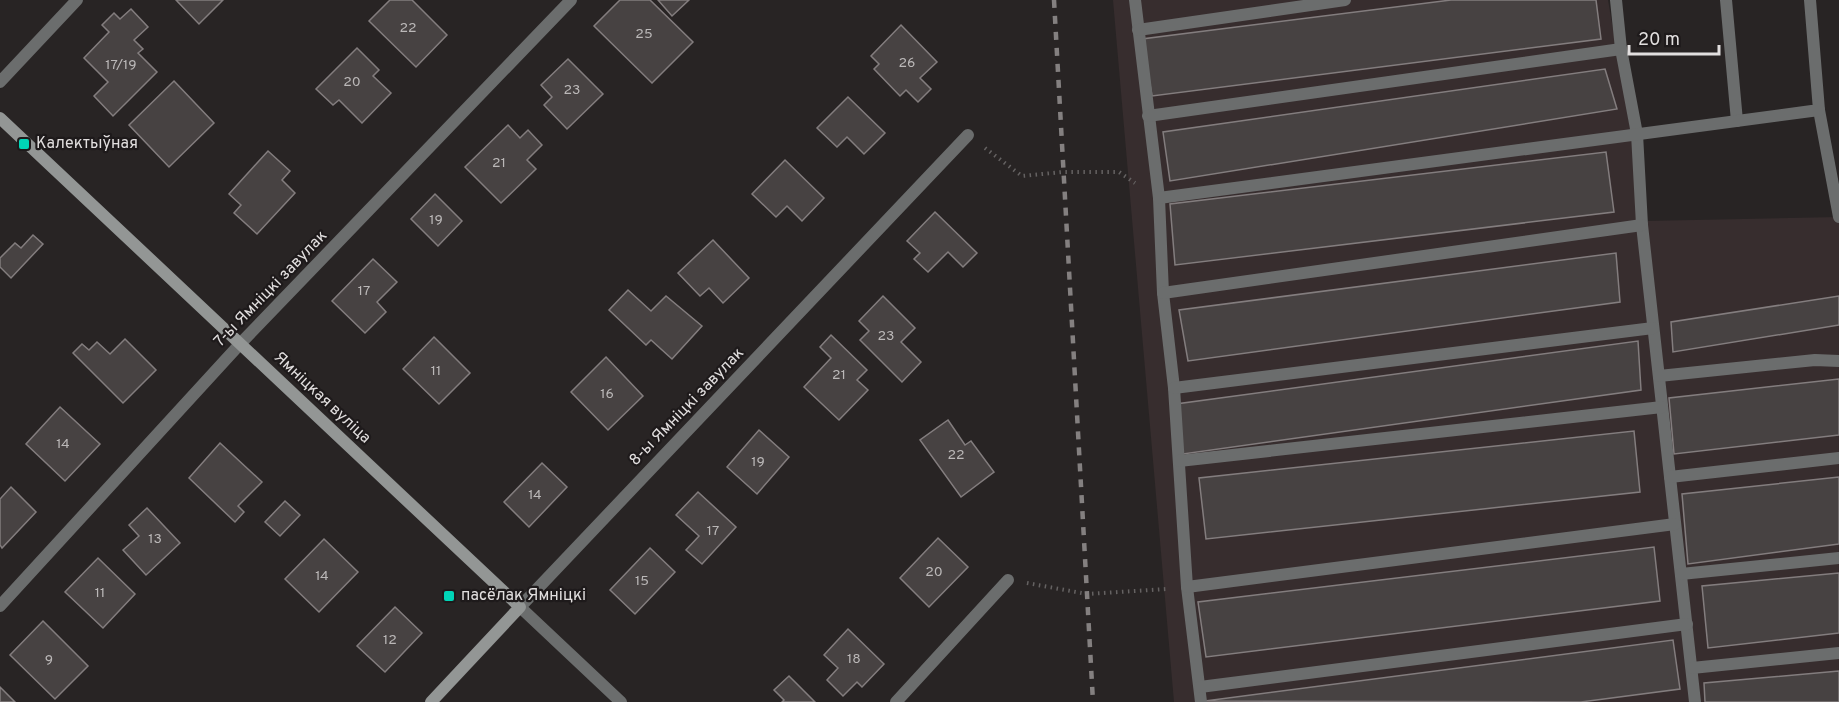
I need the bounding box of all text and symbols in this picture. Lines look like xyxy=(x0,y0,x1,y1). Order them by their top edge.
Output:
scale bar xyxy=(1629,18,1719,56)
house number: 22 xyxy=(399,20,417,37)
house number: 25 xyxy=(635,26,653,43)
text: 20 m xyxy=(1638,29,1680,52)
house number: 26 xyxy=(899,55,915,72)
house number: 17/19 xyxy=(105,57,137,74)
house number: 20 xyxy=(343,74,361,91)
house number: 23 xyxy=(564,82,581,99)
place label: Калектыўная xyxy=(36,134,138,154)
marker: Калектыўная xyxy=(17,137,31,151)
house number: 21 xyxy=(492,155,506,172)
house number: 19 xyxy=(429,212,443,229)
street label: 7-ы Ямніцкі завулак xyxy=(210,226,332,352)
house number: 17 xyxy=(358,283,370,300)
house number: 23 xyxy=(878,328,895,345)
street label: 8-ы Ямніцкі завулак xyxy=(625,344,749,470)
street label: Ямніцкая вуліца xyxy=(269,348,375,448)
house number: 11 xyxy=(431,363,441,380)
house number: 21 xyxy=(832,367,846,384)
house number: 16 xyxy=(600,386,614,403)
house number: 14 xyxy=(56,436,70,453)
house number: 22 xyxy=(947,447,965,464)
house number: 19 xyxy=(751,454,765,471)
house number: 14 xyxy=(528,487,542,504)
house number: 17 xyxy=(707,523,719,540)
house number: 13 xyxy=(148,531,162,548)
house number: 20 xyxy=(925,564,943,581)
house number: 14 xyxy=(315,568,329,585)
house number: 15 xyxy=(635,573,649,590)
house number: 11 xyxy=(95,585,105,602)
place label: пасёлак Ямніцкі xyxy=(461,586,586,606)
marker: пасёлак Ямніцкі xyxy=(442,589,456,603)
house number: 12 xyxy=(383,632,397,649)
house number: 18 xyxy=(847,651,861,668)
house number: 9 xyxy=(45,652,53,669)

